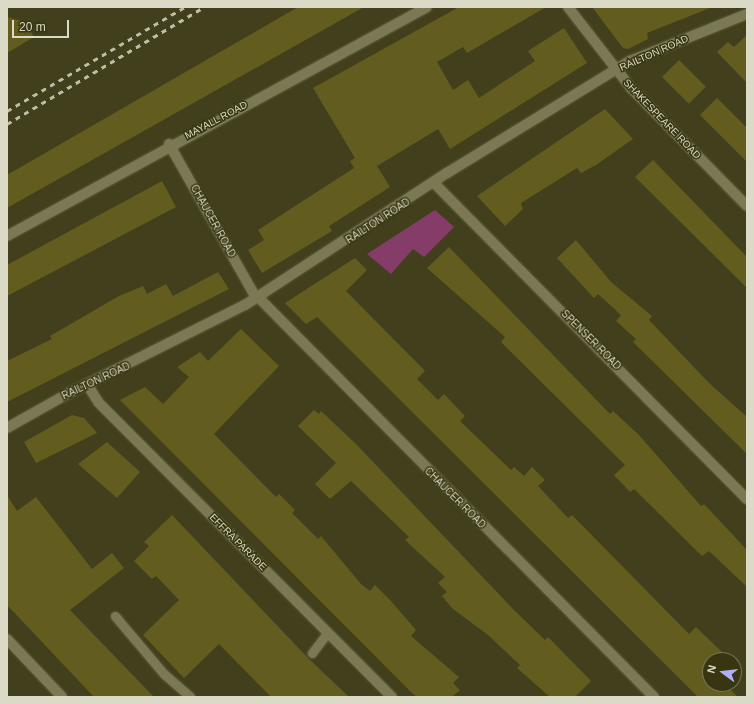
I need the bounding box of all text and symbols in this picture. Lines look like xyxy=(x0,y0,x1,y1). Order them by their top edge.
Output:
scale bar xyxy=(14,12,71,38)
text: 20 m xyxy=(19,20,46,34)
street label: RAILTON ROAD xyxy=(618,32,690,74)
street label: SHAKESPEARE ROAD xyxy=(621,77,703,161)
street label: MAYALL ROAD xyxy=(182,98,250,142)
street label: CHAUCER ROAD xyxy=(188,183,238,259)
street label: RAILTON ROAD xyxy=(344,196,412,246)
street label: SPENSER ROAD xyxy=(559,308,623,372)
street label: RAILTON ROAD xyxy=(60,360,132,402)
street label: CHAUCER ROAD xyxy=(422,465,488,531)
street label: EFFRA PARADE xyxy=(207,511,269,573)
north arrow xyxy=(702,652,742,692)
text: N xyxy=(705,664,718,675)

